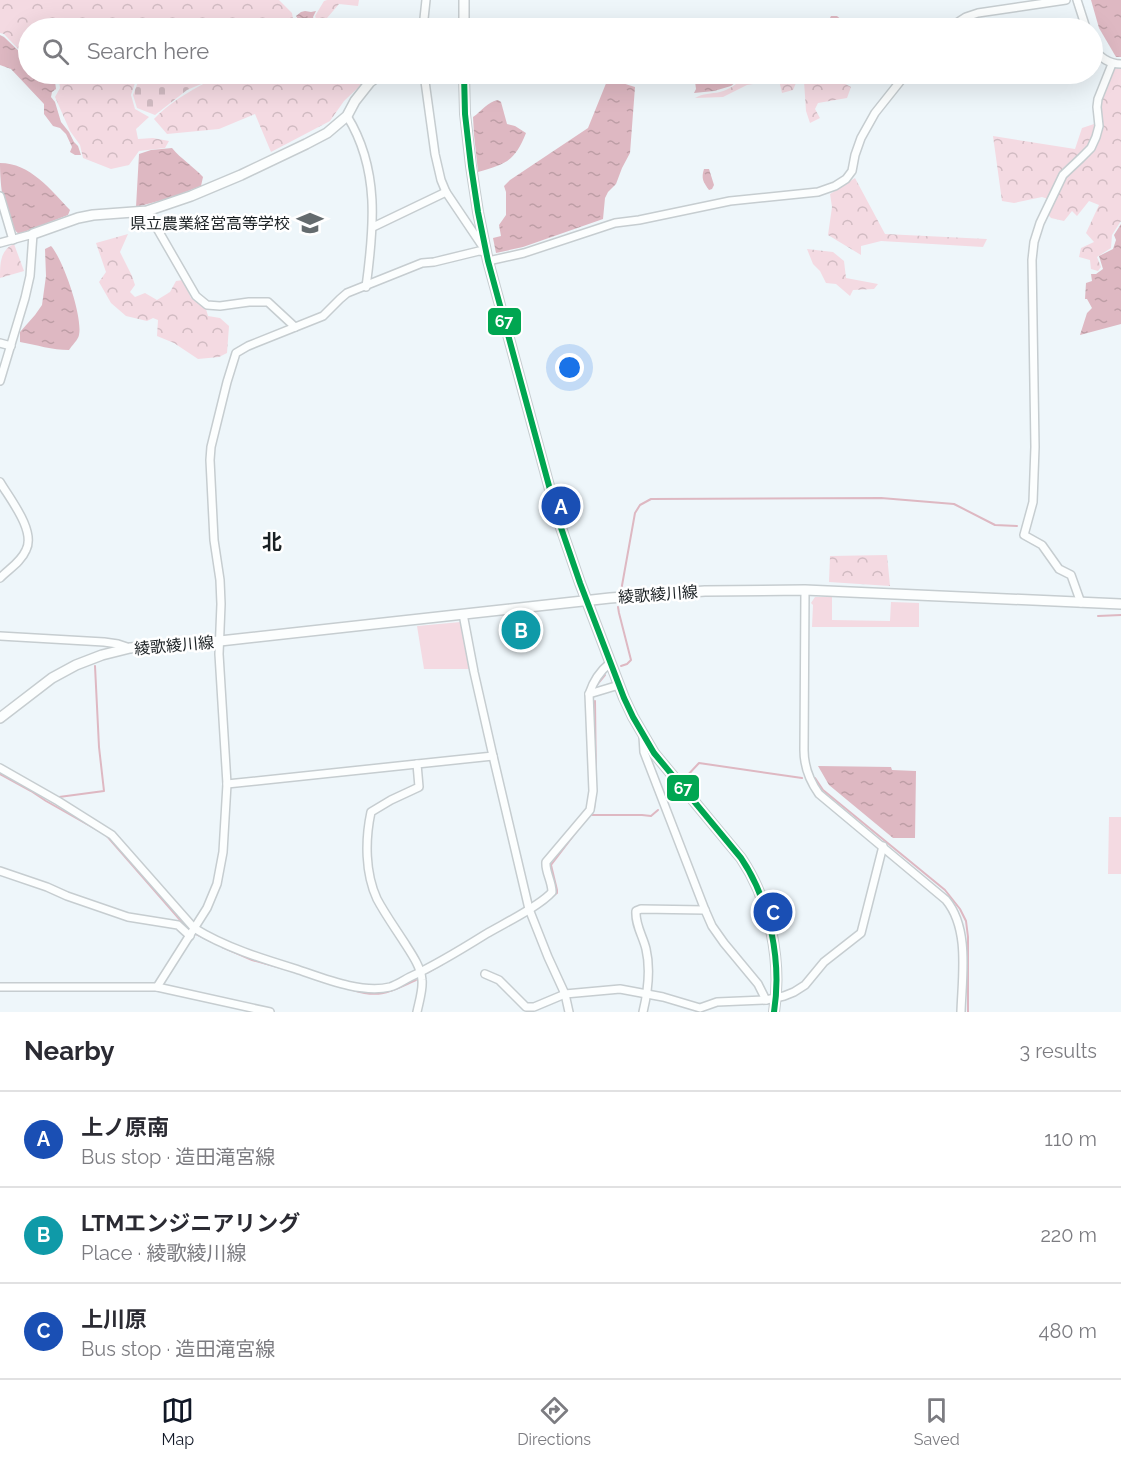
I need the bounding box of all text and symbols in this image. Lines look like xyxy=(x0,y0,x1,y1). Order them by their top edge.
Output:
search box xyxy=(18,18,1103,84)
icon: search xyxy=(39,35,72,68)
text: Search here xyxy=(87,38,209,64)
school or university icon: 県立農業経営高等学校 xyxy=(295,208,325,238)
place label: 県立農業経営高等学校 xyxy=(130,214,290,233)
line badge: 67 xyxy=(487,307,522,336)
text: 67 xyxy=(495,312,513,331)
your location xyxy=(555,353,584,382)
pin: A xyxy=(542,484,580,528)
district label: 北 xyxy=(262,530,282,554)
street label: 綾歌綾川線 xyxy=(617,582,699,607)
pin: B xyxy=(502,608,540,652)
street label: 綾歌綾川線 xyxy=(133,633,215,658)
line badge: 67 xyxy=(666,774,700,802)
text: 67 xyxy=(674,779,692,798)
pin: C xyxy=(754,890,792,934)
text: Nearby xyxy=(24,1036,114,1066)
text: 3 results xyxy=(1019,1039,1097,1063)
text: 上ノ原南 xyxy=(81,1114,169,1140)
text: A xyxy=(37,1127,50,1151)
text: 110 m xyxy=(1044,1127,1097,1151)
text: Bus stop · 造田滝宮線 xyxy=(81,1145,275,1169)
text: LTMエンジニアリング xyxy=(81,1210,300,1236)
text: B xyxy=(37,1223,50,1247)
text: 220 m xyxy=(1040,1223,1097,1247)
text: Place · 綾歌綾川線 xyxy=(81,1241,246,1265)
text: 上川原 xyxy=(81,1306,147,1332)
text: C xyxy=(37,1319,50,1343)
text: 480 m xyxy=(1039,1319,1097,1343)
text: Bus stop · 造田滝宮線 xyxy=(81,1337,275,1361)
tab: Map xyxy=(161,1394,194,1449)
tab: Directions xyxy=(517,1394,591,1449)
tab: Saved xyxy=(914,1394,960,1449)

